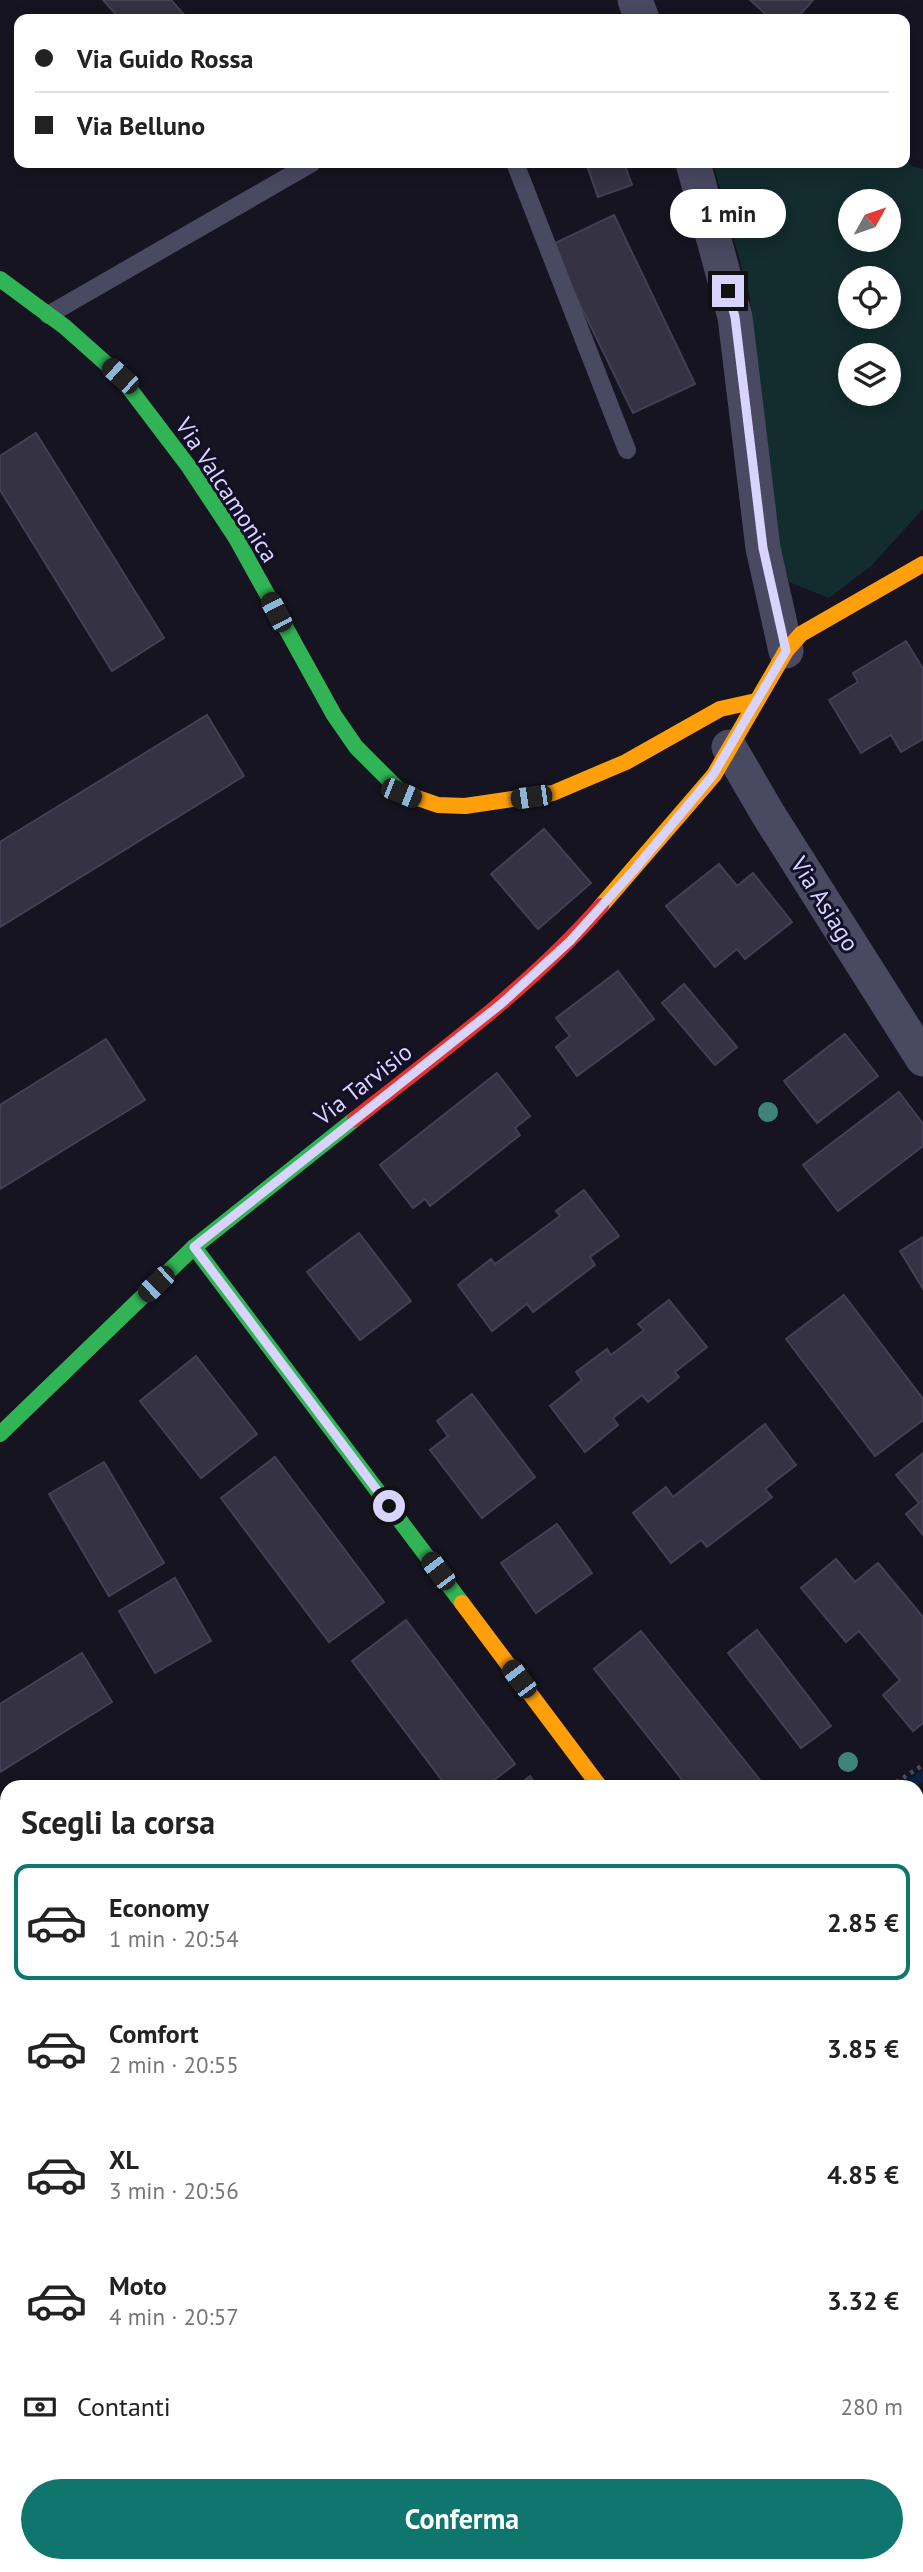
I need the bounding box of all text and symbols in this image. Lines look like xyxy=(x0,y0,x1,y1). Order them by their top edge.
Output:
text: Via Guido Rossa xyxy=(77,42,253,75)
text: Via Belluno xyxy=(77,109,205,142)
north arrow xyxy=(838,189,901,252)
map controls xyxy=(838,189,901,406)
callout: 1 min xyxy=(670,190,786,238)
text: 1 min xyxy=(700,199,756,228)
button: locate xyxy=(838,266,901,329)
route end xyxy=(712,275,744,307)
button: layers xyxy=(838,343,901,406)
car xyxy=(98,354,143,398)
street label: Via Valcamonica xyxy=(168,411,285,568)
car xyxy=(257,589,296,635)
car xyxy=(378,775,425,811)
car xyxy=(509,784,554,810)
street label: Via Asiago xyxy=(783,850,866,957)
street label: Via Tarvisio xyxy=(307,1036,418,1133)
car xyxy=(134,1262,179,1306)
route start xyxy=(373,1490,405,1522)
car xyxy=(417,1548,460,1594)
car xyxy=(498,1656,541,1702)
text: Scegli la corsa xyxy=(21,1801,215,1843)
icon: car xyxy=(25,1891,88,1954)
text: Economy xyxy=(109,1891,209,1924)
text: 2.85 € xyxy=(827,1906,899,1939)
text: 1 min · 20:54 xyxy=(109,1924,239,1953)
icon: car xyxy=(25,2017,88,2080)
text: Comfort xyxy=(109,2017,199,2050)
text: 3.85 € xyxy=(827,2032,899,2065)
text: 2 min · 20:55 xyxy=(109,2050,239,2079)
icon: car xyxy=(25,2143,88,2206)
text: XL xyxy=(109,2143,139,2176)
text: 4.85 € xyxy=(827,2158,899,2191)
text: 3 min · 20:56 xyxy=(109,2176,239,2205)
icon: car xyxy=(25,2269,88,2332)
text: Moto xyxy=(109,2269,167,2302)
text: 3.32 € xyxy=(827,2284,899,2317)
text: 4 min · 20:57 xyxy=(109,2302,239,2331)
icon: cash xyxy=(21,2388,59,2426)
text: Contanti xyxy=(77,2390,171,2423)
text: 280 m xyxy=(841,2392,903,2421)
button: Conferma xyxy=(21,2479,903,2559)

